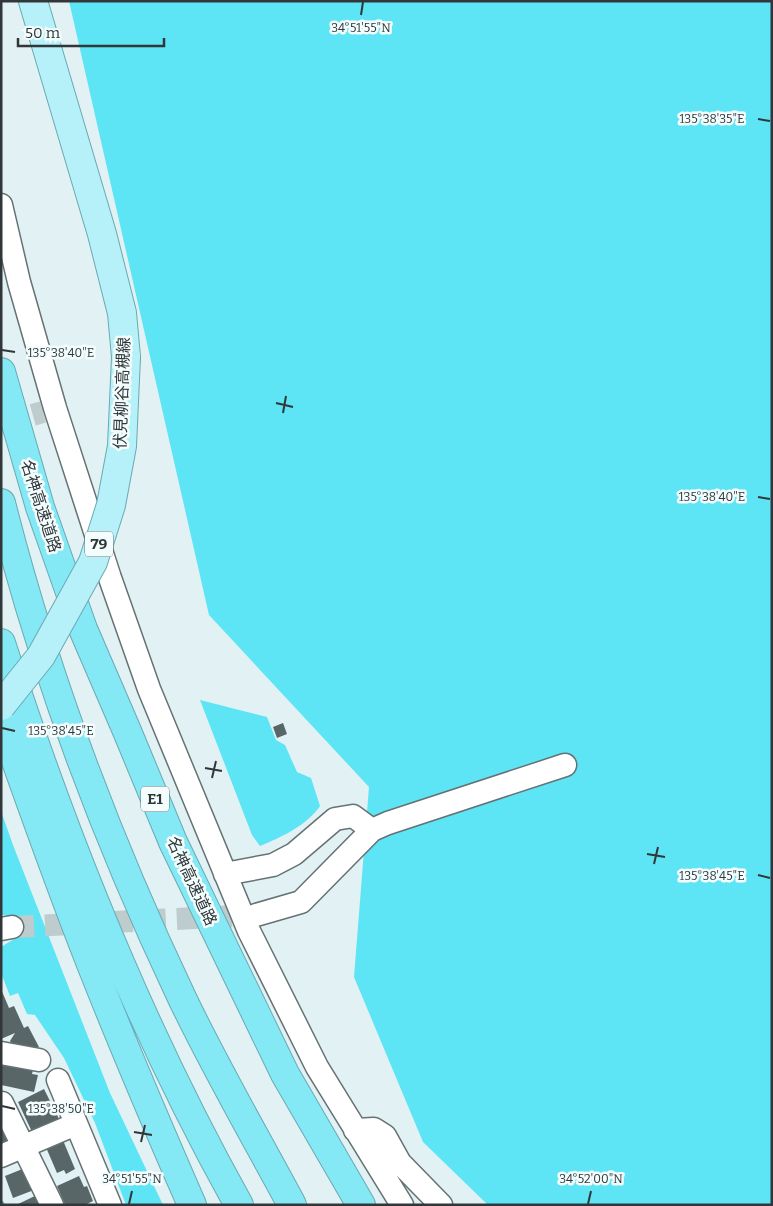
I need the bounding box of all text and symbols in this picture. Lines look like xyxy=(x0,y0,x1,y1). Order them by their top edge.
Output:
scale bar xyxy=(18,15,164,47)
text: 34°51'55"N xyxy=(331,21,391,35)
text: 50 m xyxy=(25,24,61,42)
text: 135°38'35"E xyxy=(679,112,745,126)
street label: 伏見柳谷高槻線 xyxy=(111,337,133,449)
text: 135°38'40"E xyxy=(28,346,94,360)
street label: 名神高速道路 xyxy=(17,457,65,555)
text: 135°38'40"E xyxy=(679,490,745,504)
road number: 79 xyxy=(85,532,113,556)
text: 135°38'45"E xyxy=(28,724,94,738)
road number: E1 xyxy=(141,786,169,812)
street label: 名神高速道路 xyxy=(163,833,221,929)
text: 135°38'45"E xyxy=(679,869,745,883)
text: 135°38'50"E xyxy=(28,1102,94,1116)
text: 34°51'55"N xyxy=(102,1172,162,1186)
text: 34°52'00"N xyxy=(559,1172,623,1186)

